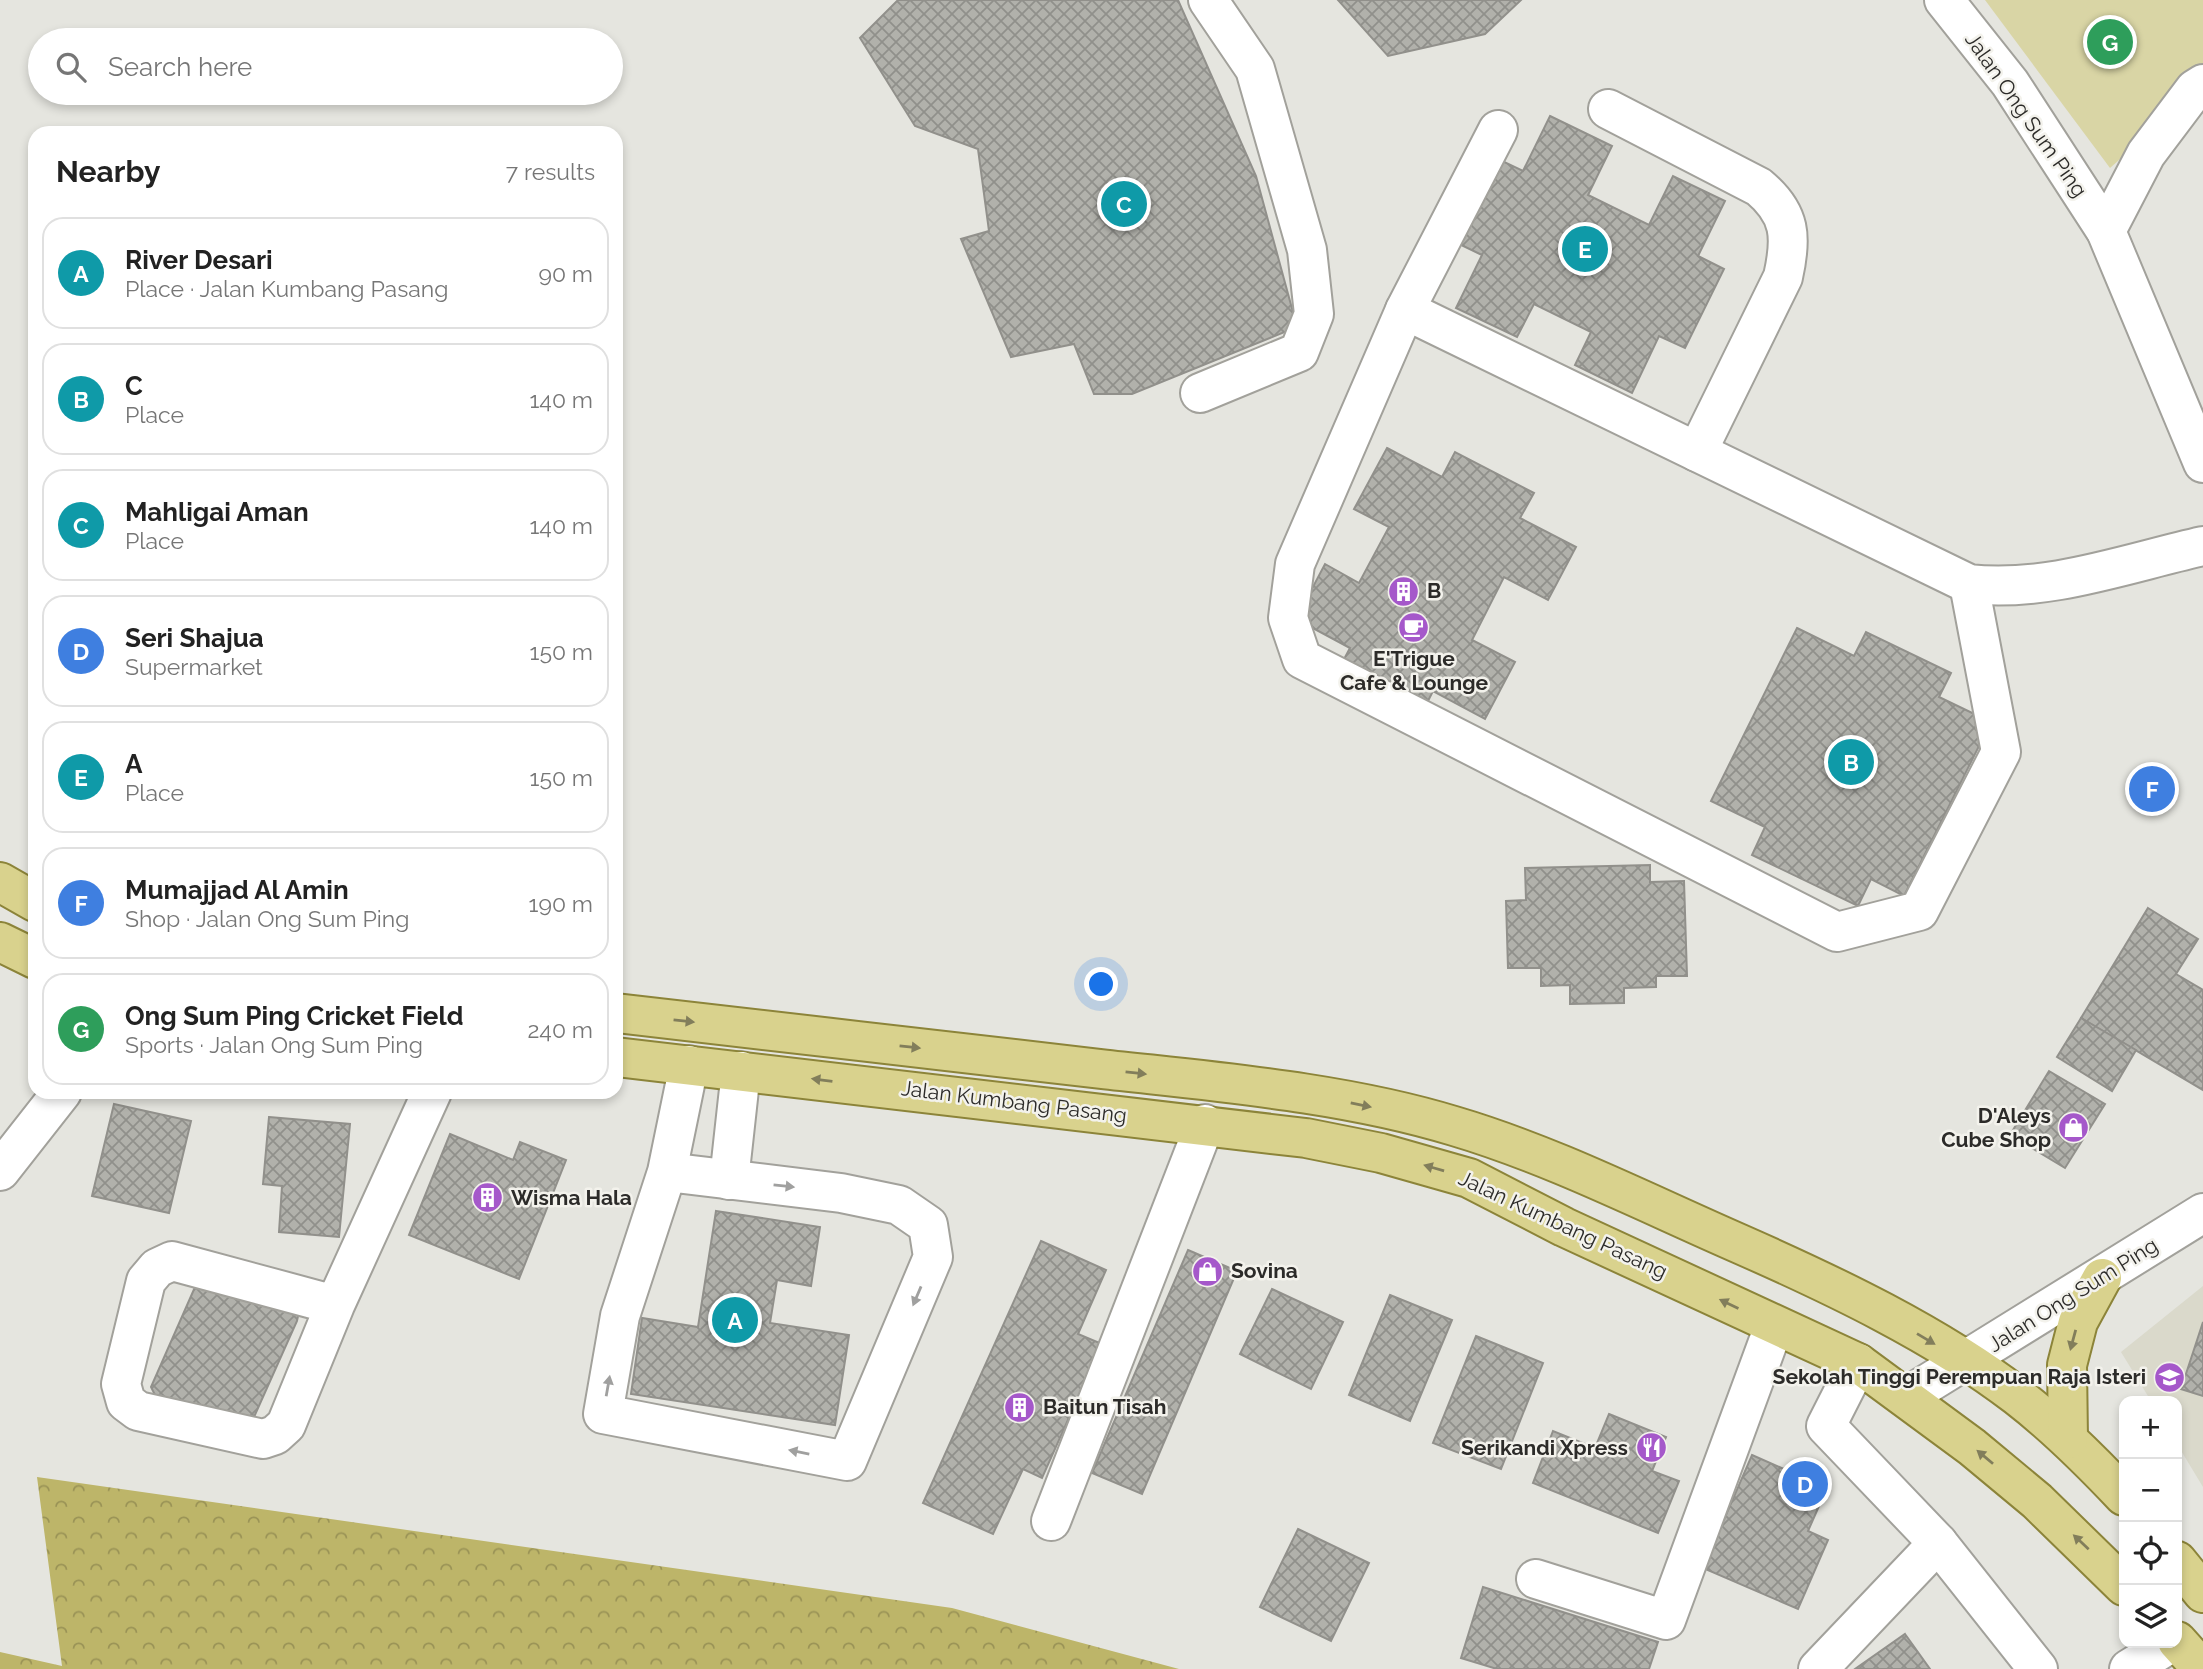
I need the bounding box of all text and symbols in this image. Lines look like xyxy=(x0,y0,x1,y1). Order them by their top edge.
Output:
pin: G xyxy=(2087,16,2133,68)
search box xyxy=(28,28,623,105)
street label: Jalan Ong Sum Ping xyxy=(1960,28,2093,202)
icon: search xyxy=(52,48,90,86)
text: Search here xyxy=(108,52,252,82)
text: Nearby xyxy=(56,154,160,189)
text: 7 results xyxy=(506,158,595,185)
pin: C xyxy=(1101,178,1147,230)
pin: E xyxy=(1562,223,1608,275)
text: River Desari xyxy=(125,245,273,275)
text: A xyxy=(73,260,89,287)
text: 90 m xyxy=(538,260,593,287)
text: Place · Jalan Kumbang Pasang xyxy=(125,275,448,302)
text: C xyxy=(125,371,143,401)
text: B xyxy=(73,386,89,413)
text: 140 m xyxy=(530,386,593,413)
text: Place xyxy=(125,401,184,428)
text: Mahligai Aman xyxy=(125,497,309,527)
text: C xyxy=(73,512,89,539)
text: 140 m xyxy=(530,512,593,539)
text: Place xyxy=(125,527,184,554)
building icon: B xyxy=(1387,574,1421,608)
place label: B xyxy=(1427,578,1441,603)
cafe icon: E'Trigue Cafe & Lounge xyxy=(1397,610,1431,644)
text: Seri Shajua xyxy=(125,623,264,653)
text: D xyxy=(73,638,89,665)
text: 150 m xyxy=(530,638,593,665)
place label: E'Trigue Cafe & Lounge xyxy=(1340,646,1488,695)
text: Supermarket xyxy=(125,653,263,680)
pin: B xyxy=(1828,736,1874,788)
text: A xyxy=(125,749,142,779)
pin: F xyxy=(2129,763,2175,815)
text: E xyxy=(74,764,88,791)
text: 150 m xyxy=(530,764,593,791)
text: Place xyxy=(125,779,184,806)
text: Mumajjad Al Amin xyxy=(125,875,349,905)
text: F xyxy=(74,890,88,917)
text: 190 m xyxy=(529,890,593,917)
text: Shop · Jalan Ong Sum Ping xyxy=(125,905,409,932)
your location xyxy=(1084,967,1118,1001)
text: Ong Sum Ping Cricket Field xyxy=(125,1001,463,1031)
text: G xyxy=(73,1016,89,1043)
text: 240 m xyxy=(527,1016,593,1043)
one-way arrow xyxy=(673,1016,695,1027)
text: Sports · Jalan Ong Sum Ping xyxy=(125,1031,423,1058)
one-way arrow xyxy=(899,1041,921,1052)
one-way arrow xyxy=(1125,1067,1147,1078)
one-way arrow xyxy=(810,1074,832,1085)
street label: Jalan Kumbang Pasang xyxy=(900,1075,1128,1128)
one-way arrow xyxy=(1350,1100,1372,1111)
place label: D'Aleys Cube Shop xyxy=(1941,1103,2051,1152)
shop icon: D'Aleys Cube Shop xyxy=(2057,1111,2091,1145)
one-way arrow xyxy=(1423,1163,1444,1173)
street label: Jalan Kumbang Pasang xyxy=(1455,1165,1671,1284)
building icon: Wisma Hala xyxy=(471,1181,505,1215)
one-way arrow xyxy=(773,1181,795,1192)
place label: Wisma Hala xyxy=(511,1185,632,1210)
street label: Jalan Ong Sum Ping xyxy=(1983,1232,2162,1357)
shop icon: Sovina xyxy=(1191,1254,1225,1288)
place label: Sovina xyxy=(1231,1258,1298,1283)
one-way arrow xyxy=(911,1286,922,1307)
pin: A xyxy=(712,1294,758,1346)
one-way arrow xyxy=(1719,1298,1739,1310)
one-way arrow xyxy=(2068,1330,2078,1351)
one-way arrow xyxy=(1916,1332,1935,1345)
school or university icon: Sekolah Tinggi Perempuan Raja Isteri xyxy=(2152,1360,2186,1394)
place label: Sekolah Tinggi Perempuan Raja Isteri xyxy=(1773,1364,2146,1389)
one-way arrow xyxy=(603,1375,614,1397)
building icon: Baitun Tisah xyxy=(1003,1390,1037,1424)
place label: Baitun Tisah xyxy=(1043,1394,1166,1419)
map controls xyxy=(2119,1396,2182,1648)
button: + xyxy=(2119,1396,2182,1459)
restaurant icon: Serikandi Xpress xyxy=(1634,1431,1668,1465)
place label: Serikandi Xpress xyxy=(1461,1435,1628,1460)
one-way arrow xyxy=(788,1446,810,1457)
one-way arrow xyxy=(1976,1450,1993,1465)
pin: D xyxy=(1782,1458,1828,1510)
button: − xyxy=(2119,1459,2182,1522)
button: locate xyxy=(2119,1522,2182,1585)
one-way arrow xyxy=(2073,1535,2090,1551)
button: layers xyxy=(2119,1585,2182,1648)

